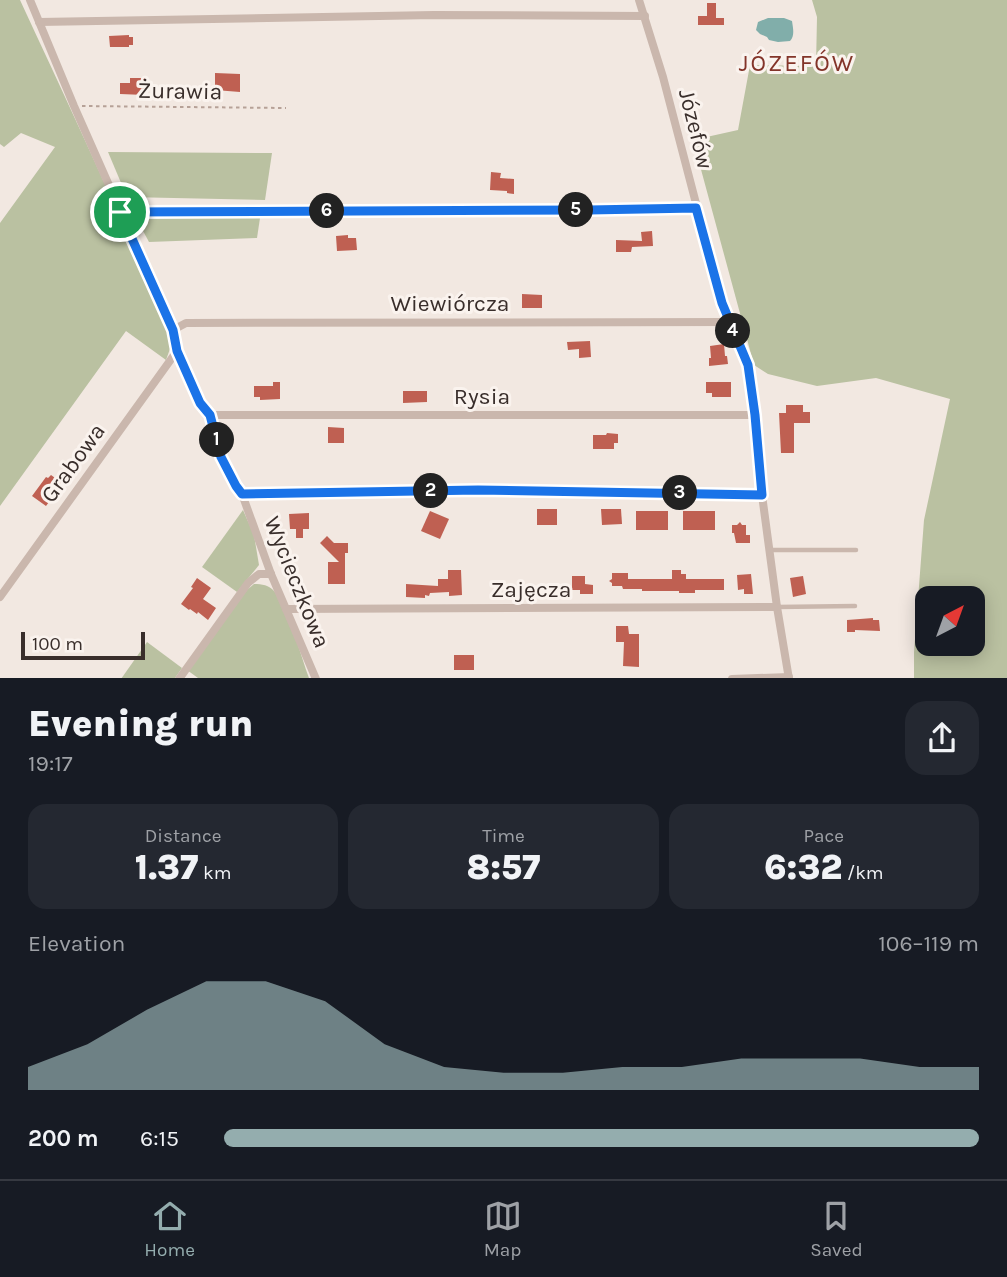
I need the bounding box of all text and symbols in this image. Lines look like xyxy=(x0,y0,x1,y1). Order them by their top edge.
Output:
district label: JÓZEFÓW xyxy=(739,49,855,77)
street label: Żurawia xyxy=(137,77,223,105)
street label: Józefów xyxy=(673,86,719,172)
pin xyxy=(90,182,150,242)
pin: 5 xyxy=(558,192,594,228)
icon: arrive xyxy=(101,193,139,231)
pin: 6 xyxy=(310,194,344,228)
text: 5 xyxy=(570,198,581,220)
text: 6 xyxy=(321,199,332,221)
street label: Wiewiórcza xyxy=(390,290,510,317)
pin: 4 xyxy=(716,314,750,348)
text: 4 xyxy=(727,319,738,341)
street label: Rysia xyxy=(454,383,510,410)
street label: Grabowa xyxy=(35,418,111,508)
pin: 1 xyxy=(200,422,234,458)
text: 1 xyxy=(213,428,220,450)
pin: 2 xyxy=(414,474,448,508)
pin: 3 xyxy=(662,476,698,510)
text: 2 xyxy=(425,479,436,501)
text: 3 xyxy=(674,481,685,503)
street label: Wycieczkowa xyxy=(258,512,336,652)
street label: Zajęcza xyxy=(491,576,571,603)
north arrow xyxy=(915,586,985,656)
map controls xyxy=(915,586,985,656)
scale bar xyxy=(21,629,145,661)
text: 100 m xyxy=(32,633,83,655)
text: Evening run xyxy=(28,701,253,746)
button: share xyxy=(905,701,979,775)
text: 19:17 xyxy=(28,750,73,777)
text: Distance xyxy=(145,825,222,847)
text: Time xyxy=(482,825,525,847)
text: Pace xyxy=(804,825,844,847)
text: 1.37 xyxy=(135,847,199,888)
text: 8:57 xyxy=(466,847,541,888)
text: 6:32 xyxy=(764,847,842,888)
text: km xyxy=(199,862,232,884)
text: /km xyxy=(842,862,884,884)
text: Elevation xyxy=(28,930,125,957)
text: 106–119 m xyxy=(878,930,979,957)
text: 200 m xyxy=(28,1125,99,1152)
text: 6:15 xyxy=(140,1125,179,1152)
tab: Home xyxy=(144,1197,195,1261)
tab: Map xyxy=(484,1197,522,1261)
tab: Saved xyxy=(810,1197,863,1261)

